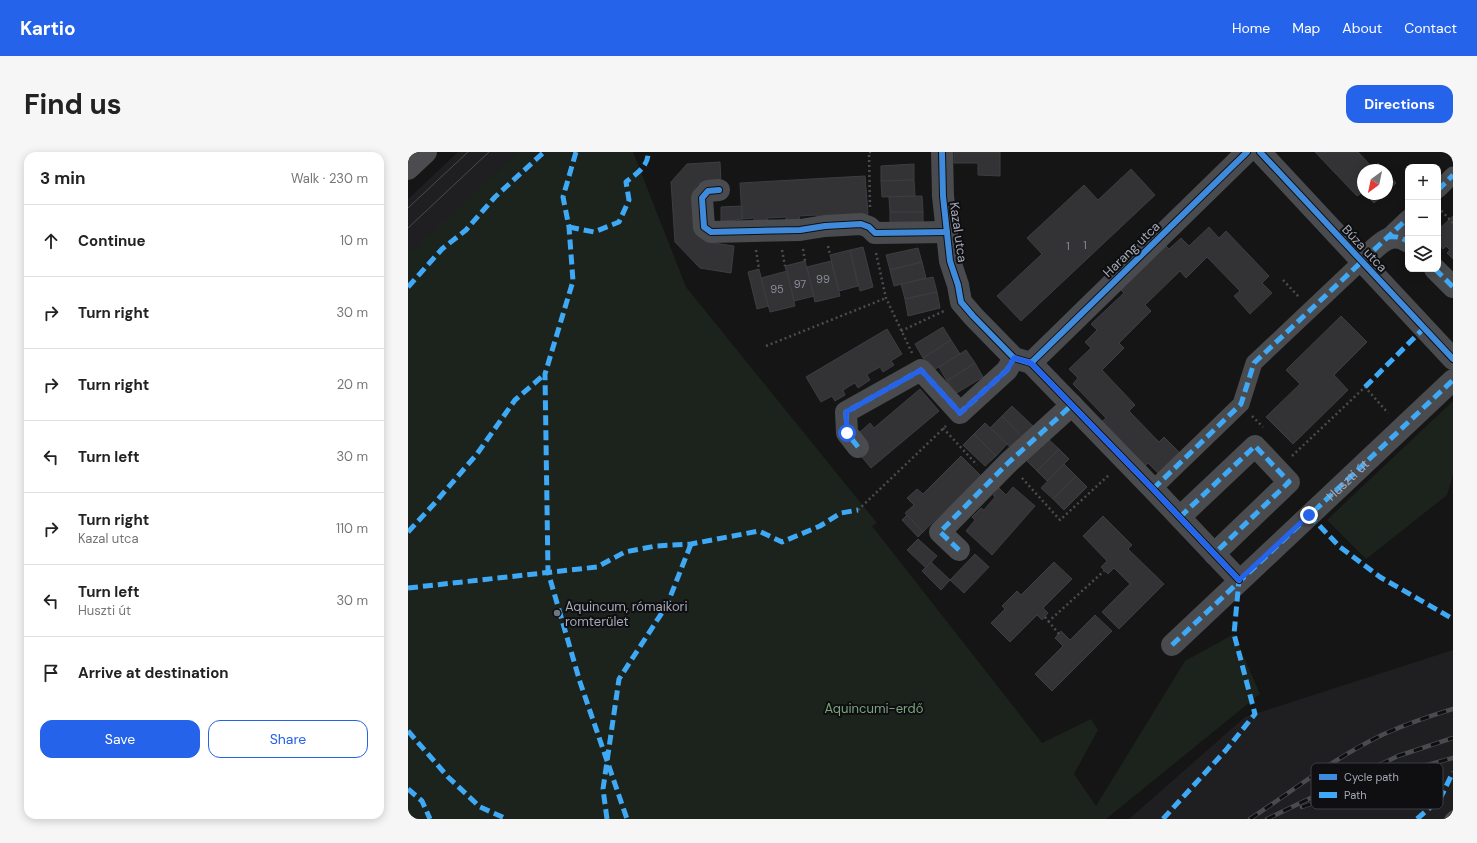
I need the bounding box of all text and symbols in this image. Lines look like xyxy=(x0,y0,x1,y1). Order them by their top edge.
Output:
text: Kartio xyxy=(20,16,76,41)
text: Home xyxy=(1232,19,1270,37)
text: Map xyxy=(1292,19,1320,37)
text: About xyxy=(1342,19,1382,37)
text: Contact xyxy=(1404,19,1457,37)
button: Directions xyxy=(1346,85,1453,123)
text: Find us xyxy=(24,86,122,123)
north arrow xyxy=(1357,164,1393,200)
map controls xyxy=(1405,164,1441,272)
button: + xyxy=(1405,164,1441,200)
text: 3 min xyxy=(40,167,85,189)
text: Walk · 230 m xyxy=(291,170,368,187)
button: − xyxy=(1405,200,1441,236)
street label: Kazal utca xyxy=(946,201,971,263)
street label: Harang utca xyxy=(1099,218,1163,281)
street label: Búza utca xyxy=(1338,221,1391,276)
icon: ahead xyxy=(40,230,62,252)
text: Continue xyxy=(78,231,146,251)
text: 10 m xyxy=(340,232,368,249)
button: layers xyxy=(1405,236,1441,272)
house number: 1 xyxy=(1083,238,1087,252)
house number: 1 xyxy=(1066,239,1070,253)
house number: 99 xyxy=(816,272,830,286)
house number: 97 xyxy=(794,277,806,291)
house number: 95 xyxy=(770,282,784,296)
icon: right xyxy=(40,302,62,324)
text: Turn right xyxy=(78,303,149,323)
text: 30 m xyxy=(336,304,368,321)
icon: right xyxy=(40,374,62,396)
text: Turn right xyxy=(78,375,149,395)
text: 20 m xyxy=(337,376,368,393)
route start xyxy=(838,424,856,442)
icon: left xyxy=(40,446,62,468)
text: Turn left xyxy=(78,447,139,467)
text: 30 m xyxy=(336,448,368,465)
street label: Huszti út xyxy=(1323,456,1373,504)
route end xyxy=(1300,506,1318,524)
text: Turn right xyxy=(78,510,149,530)
icon: right xyxy=(40,518,62,540)
text: 110 m xyxy=(336,520,368,537)
text: Kazal utca xyxy=(78,530,139,547)
text: Turn left xyxy=(78,582,139,602)
icon: left xyxy=(40,590,62,612)
text: 30 m xyxy=(336,592,368,609)
place label: Aquincum, rómaikori romterület xyxy=(565,598,688,630)
text: Huszti út xyxy=(78,602,131,619)
marker: Aquincum, rómaikori romterület xyxy=(552,608,562,618)
icon: arrive xyxy=(40,662,62,684)
text: Arrive at destination xyxy=(78,663,229,683)
park label: Aquincumi-erdő xyxy=(825,700,924,717)
button: Save xyxy=(40,720,200,758)
button: Share xyxy=(208,720,368,758)
legend xyxy=(1311,763,1443,809)
text: Cycle path xyxy=(1344,770,1399,784)
text: Path xyxy=(1344,788,1367,802)

